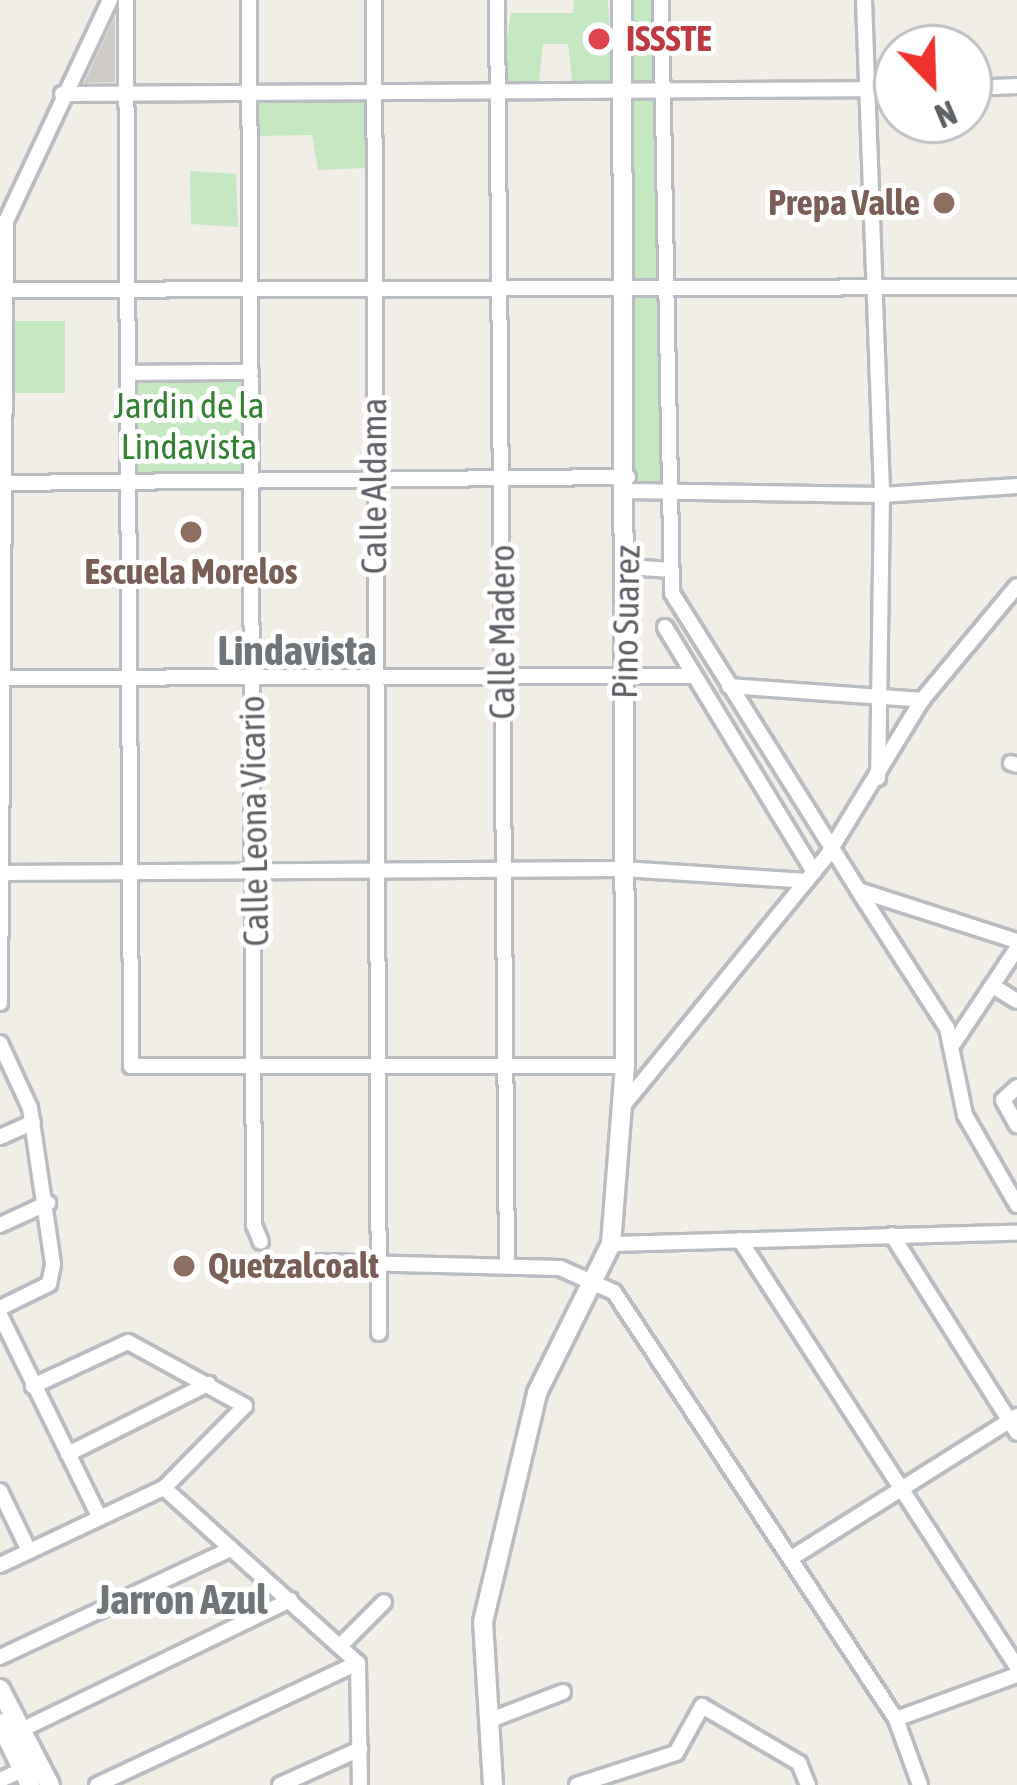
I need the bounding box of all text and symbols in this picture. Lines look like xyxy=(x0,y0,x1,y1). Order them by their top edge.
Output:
place label: ISSSTE xyxy=(626,17,712,61)
marker: ISSSTE xyxy=(583,23,615,55)
north arrow xyxy=(873,24,993,144)
text: N xyxy=(930,93,962,136)
place label: Prepa Valle xyxy=(768,181,920,225)
marker: Prepa Valle xyxy=(931,190,957,216)
park label: Jardin de la Lindavista xyxy=(113,383,265,468)
street label: Calle Aldama xyxy=(352,398,396,574)
marker: Escuela Morelos xyxy=(178,519,204,545)
street label: Calle Madero xyxy=(480,545,524,719)
street label: Pino Suarez xyxy=(603,545,649,699)
place label: Escuela Morelos xyxy=(84,550,298,594)
district label: Lindavista xyxy=(217,625,377,675)
street label: Calle Leona Vicario xyxy=(230,695,278,947)
place label: Quetzalcoalt xyxy=(208,1244,379,1288)
marker: Quetzalcoalt xyxy=(171,1253,197,1279)
district label: Jarron Azul xyxy=(97,1574,267,1624)

